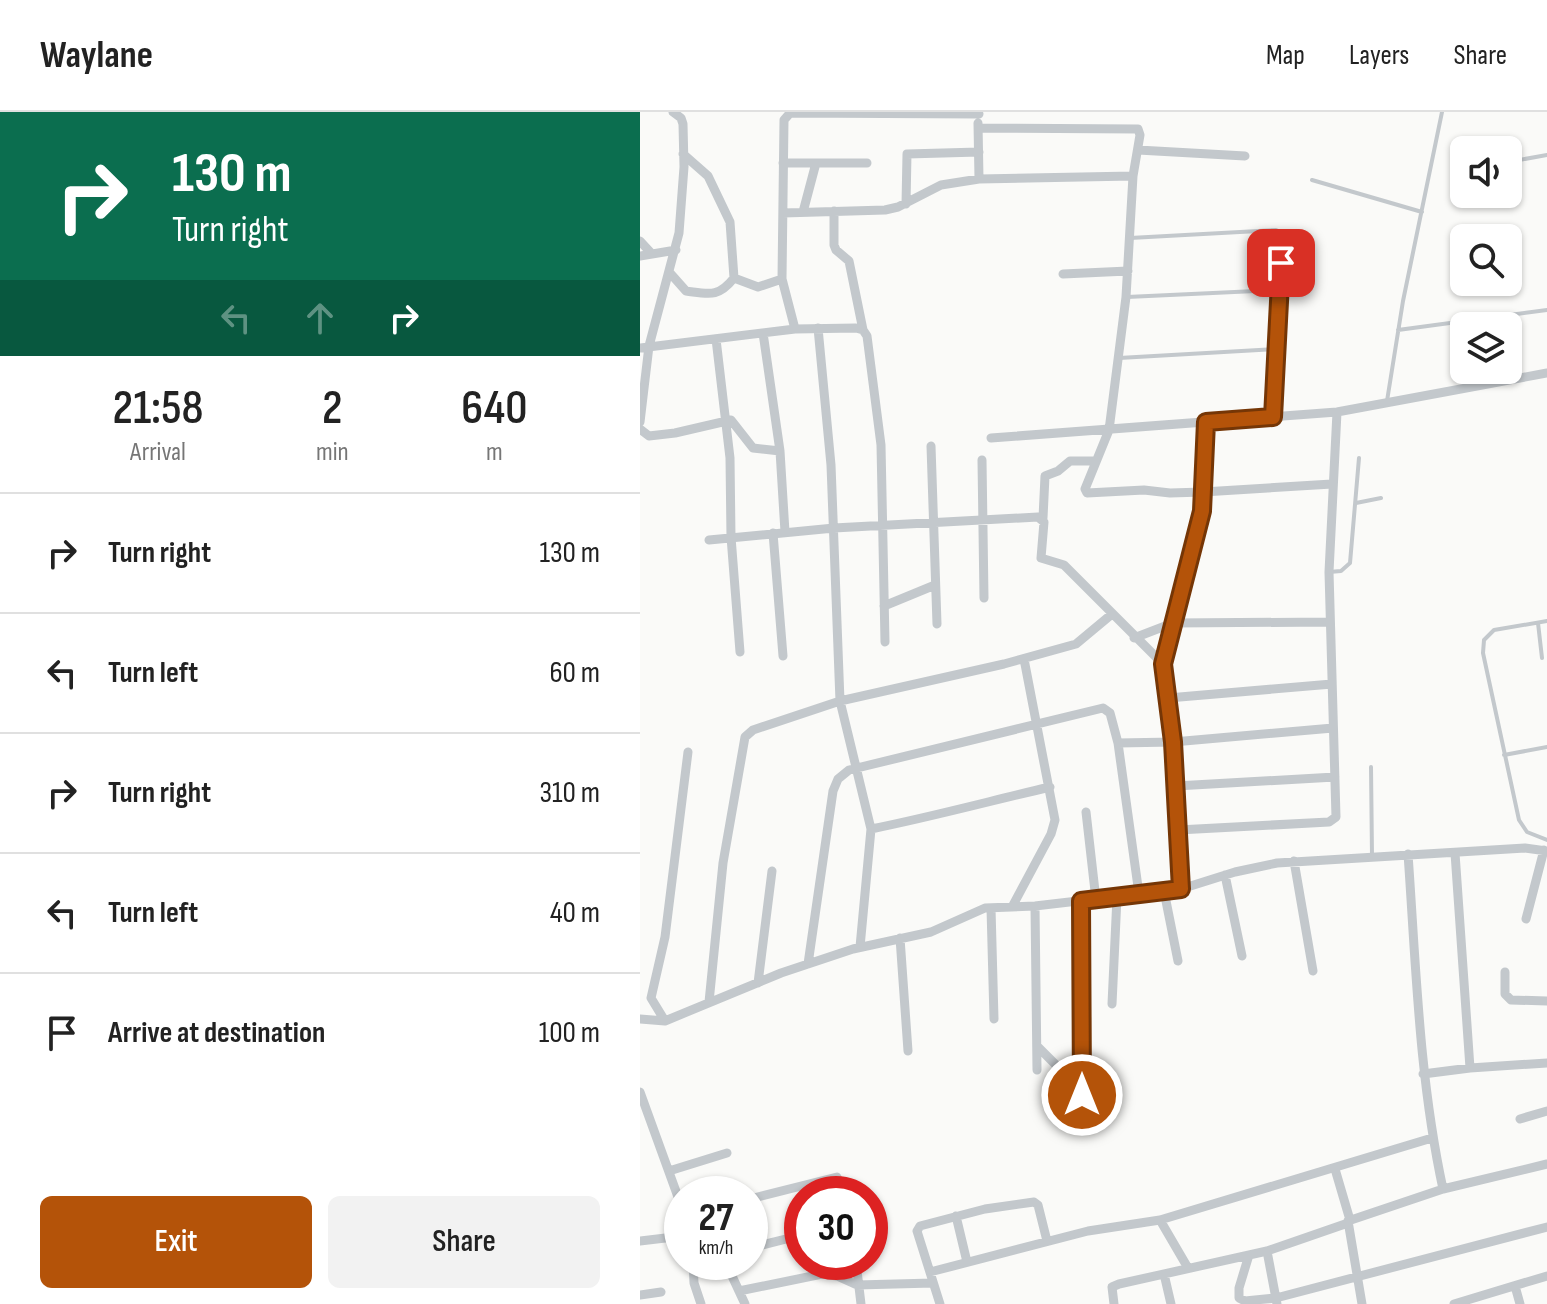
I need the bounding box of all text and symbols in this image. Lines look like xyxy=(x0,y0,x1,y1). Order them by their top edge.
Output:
text: Waylane xyxy=(40,33,153,78)
text: Map xyxy=(1266,39,1305,72)
text: Layers xyxy=(1349,39,1409,72)
text: Share xyxy=(1453,39,1507,72)
map controls xyxy=(1450,136,1522,384)
button: sound xyxy=(1450,136,1522,208)
text: 130 m xyxy=(172,141,292,208)
icon: right xyxy=(40,144,144,248)
text: Turn right xyxy=(172,209,289,252)
button: search xyxy=(1450,224,1522,296)
pin xyxy=(1247,229,1315,297)
icon: arrive xyxy=(1259,241,1303,285)
icon: left xyxy=(214,296,258,340)
icon: ahead xyxy=(298,296,342,340)
icon: right xyxy=(382,296,426,340)
button: layers xyxy=(1450,312,1522,384)
text: 21:58 xyxy=(113,380,203,437)
text: 2 xyxy=(322,380,343,437)
text: 640 xyxy=(461,380,527,437)
text: Arrival xyxy=(130,437,186,468)
text: min xyxy=(316,437,349,468)
text: m xyxy=(486,437,503,468)
icon: right xyxy=(40,531,84,575)
text: Turn right xyxy=(108,535,211,571)
text: 130 m xyxy=(540,535,600,571)
icon: left xyxy=(40,651,84,695)
text: Turn left xyxy=(108,655,198,691)
text: 60 m xyxy=(549,655,600,691)
icon: right xyxy=(40,771,84,815)
text: Turn right xyxy=(108,775,211,811)
text: 310 m xyxy=(540,775,600,811)
icon: left xyxy=(40,891,84,935)
text: Turn left xyxy=(108,895,198,931)
text: 40 m xyxy=(550,895,600,931)
icon: arrive xyxy=(40,1011,84,1055)
text: Arrive at destination xyxy=(108,1015,325,1051)
text: 100 m xyxy=(539,1015,600,1051)
position arrow xyxy=(1040,1053,1124,1137)
speed limit sign: 30 xyxy=(784,1176,888,1280)
text: 27 xyxy=(699,1194,733,1242)
button: Exit xyxy=(40,1196,312,1288)
button: Share xyxy=(328,1196,600,1288)
text: km/h xyxy=(699,1236,733,1260)

